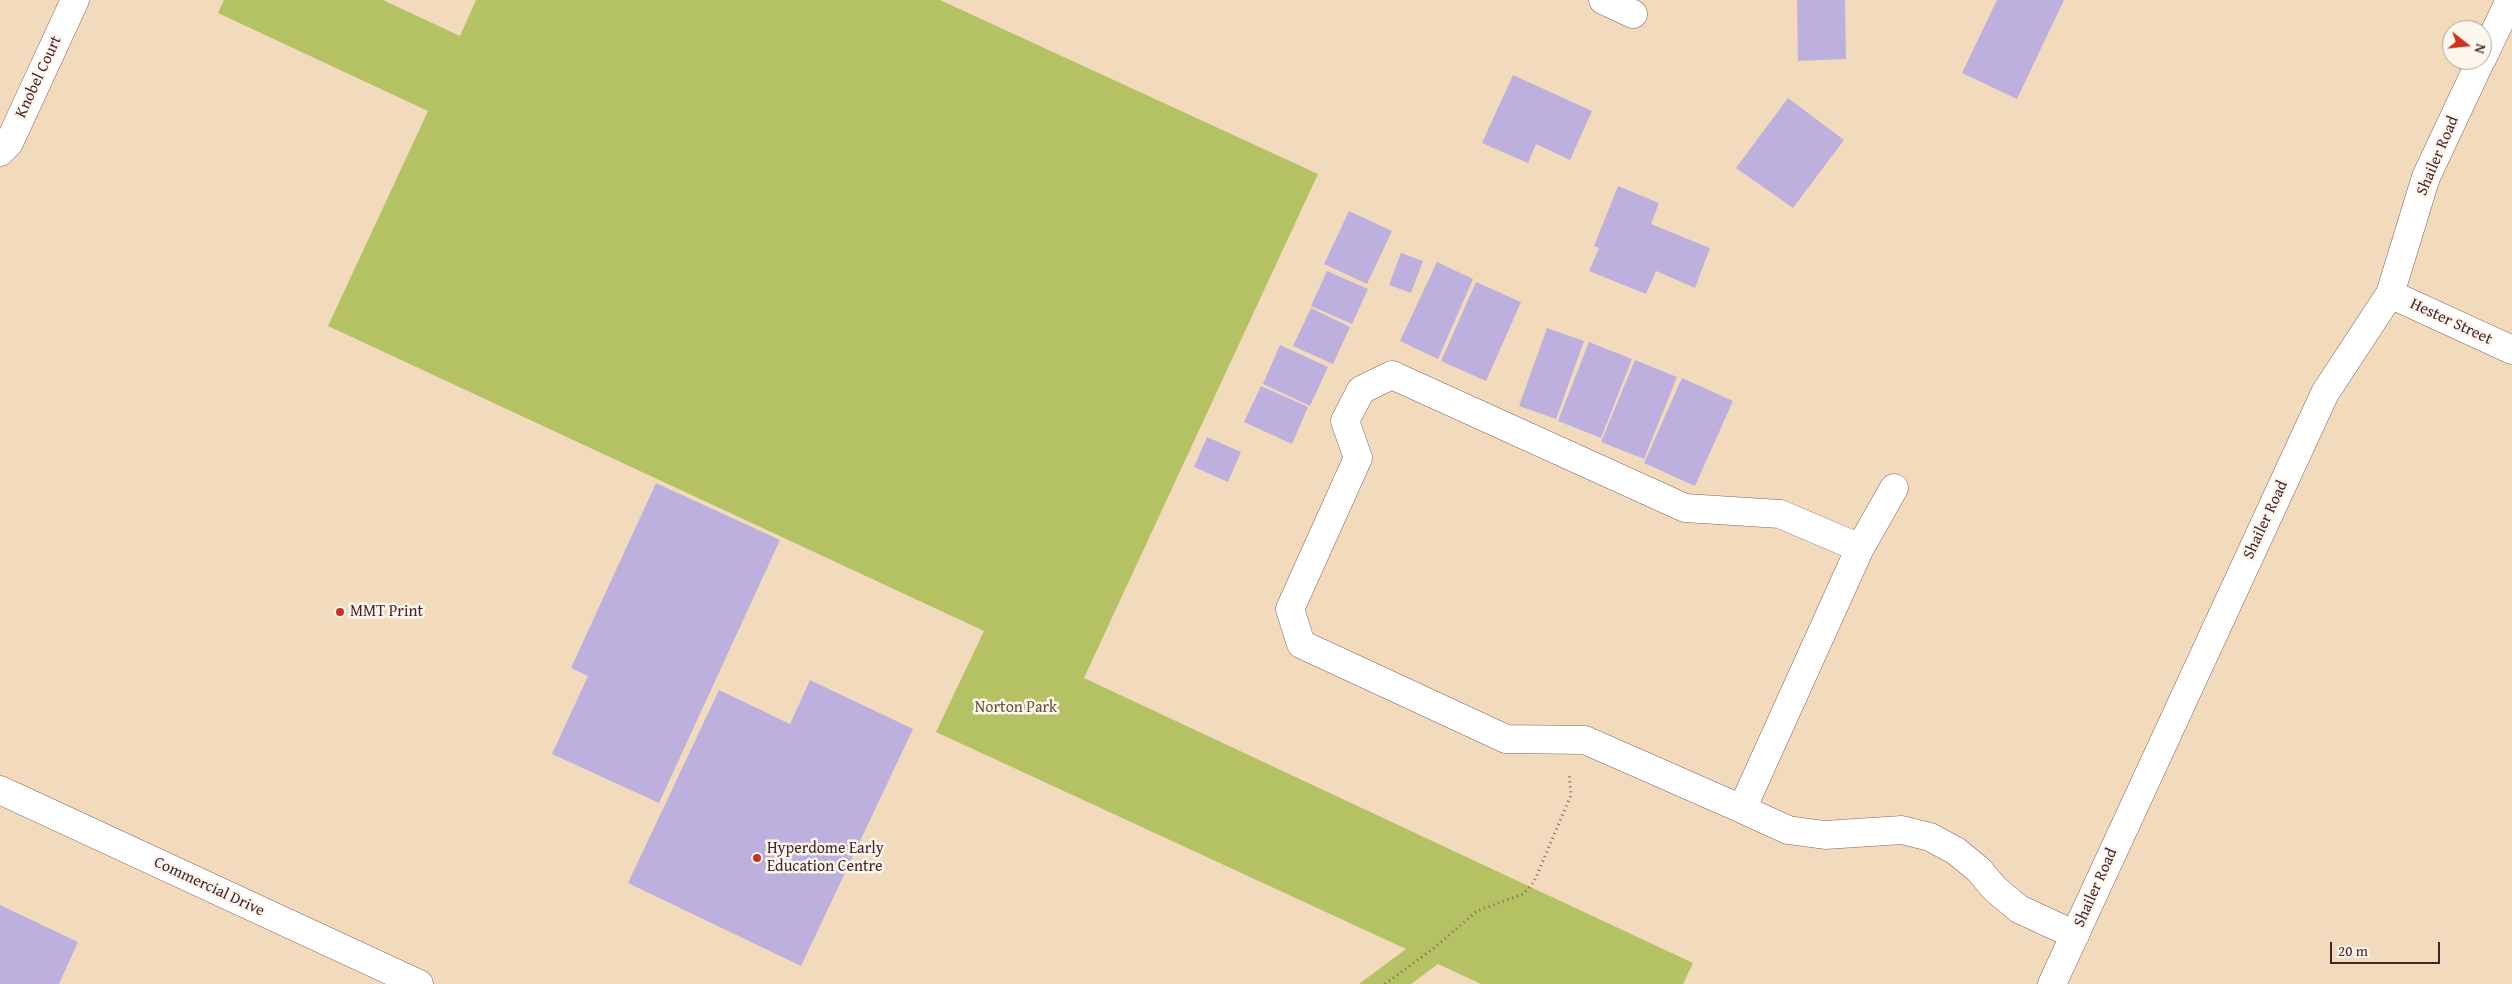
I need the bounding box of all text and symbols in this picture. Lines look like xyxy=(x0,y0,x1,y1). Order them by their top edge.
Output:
north arrow xyxy=(2442,20,2492,70)
street label: Knobel Court xyxy=(12,33,66,121)
text: N xyxy=(2470,42,2491,56)
street label: Shailer Road xyxy=(2413,113,2463,199)
street label: Hester Street xyxy=(2407,295,2495,349)
street label: Shailer Road xyxy=(2239,478,2293,562)
place label: MMT Print xyxy=(350,602,423,622)
marker: MMT Print xyxy=(334,606,346,618)
park label: Norton Park xyxy=(975,698,1057,718)
place label: Hyperdome Early Education Centre xyxy=(767,839,884,877)
street label: Shailer Road xyxy=(2070,846,2122,930)
marker: Hyperdome Early Education Centre xyxy=(751,852,763,864)
street label: Commercial Drive xyxy=(151,853,267,921)
scale bar xyxy=(2332,932,2442,964)
text: 20 m xyxy=(2338,940,2368,961)

